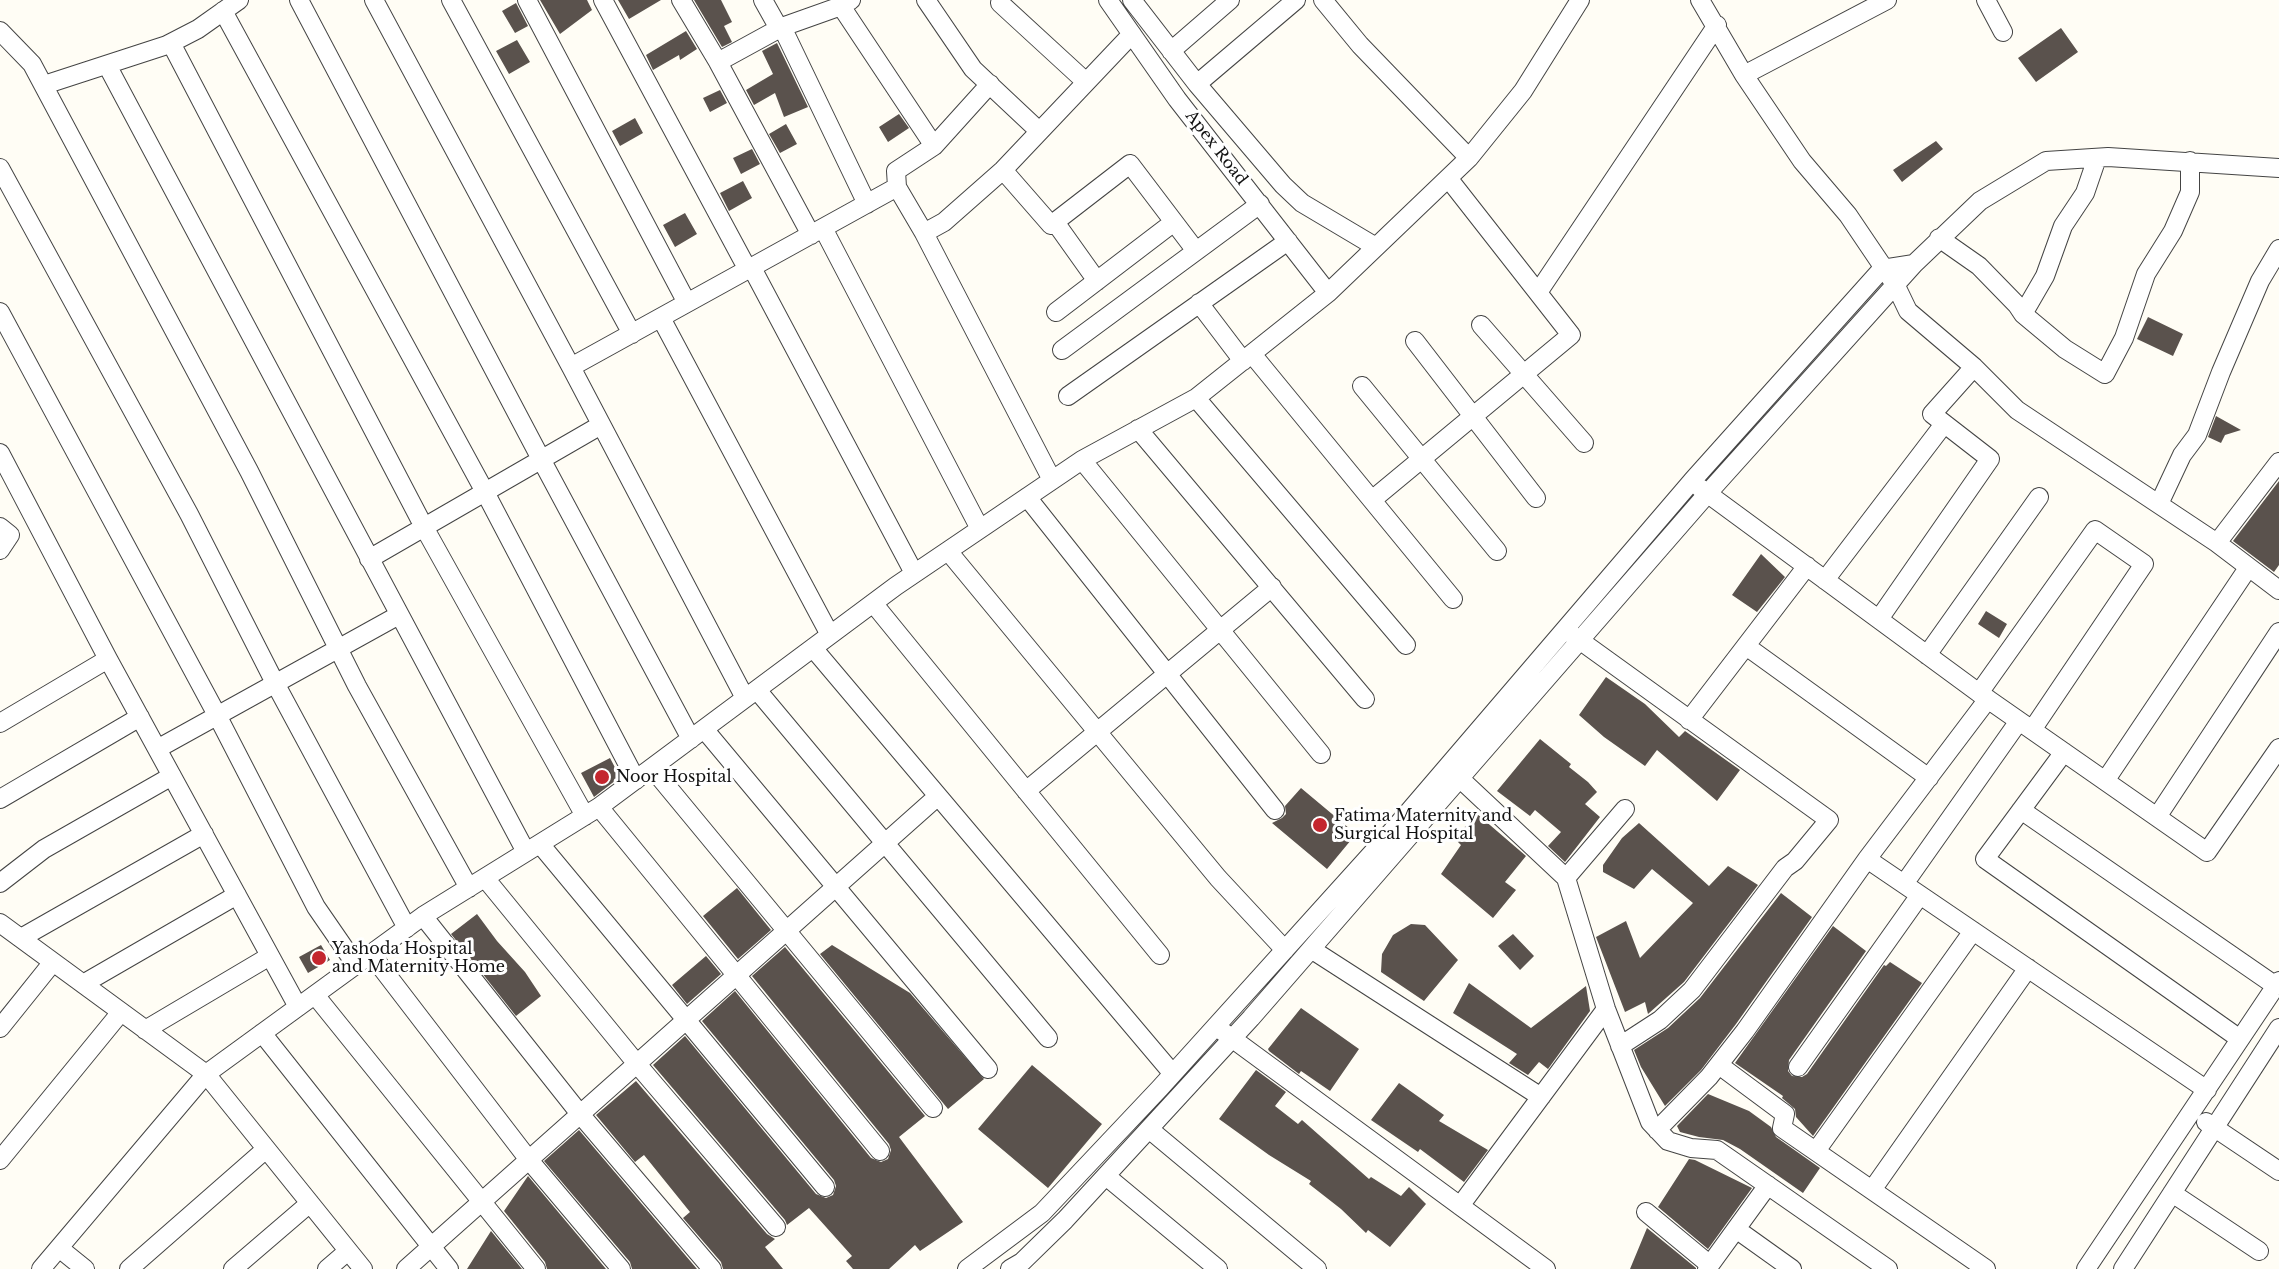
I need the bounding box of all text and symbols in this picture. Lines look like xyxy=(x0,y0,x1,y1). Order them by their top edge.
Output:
street label: Apex Road xyxy=(1181,107,1251,189)
place label: Noor Hospital xyxy=(616,767,732,787)
marker: Noor Hospital xyxy=(593,768,611,786)
place label: Fatima Maternity and Surgical Hospital xyxy=(1334,806,1512,844)
marker: Fatima Maternity and Surgical Hospital xyxy=(1311,816,1329,834)
place label: Yashoda Hospital and Maternity Home xyxy=(332,939,505,977)
marker: Yashoda Hospital and Maternity Home xyxy=(310,949,328,967)

